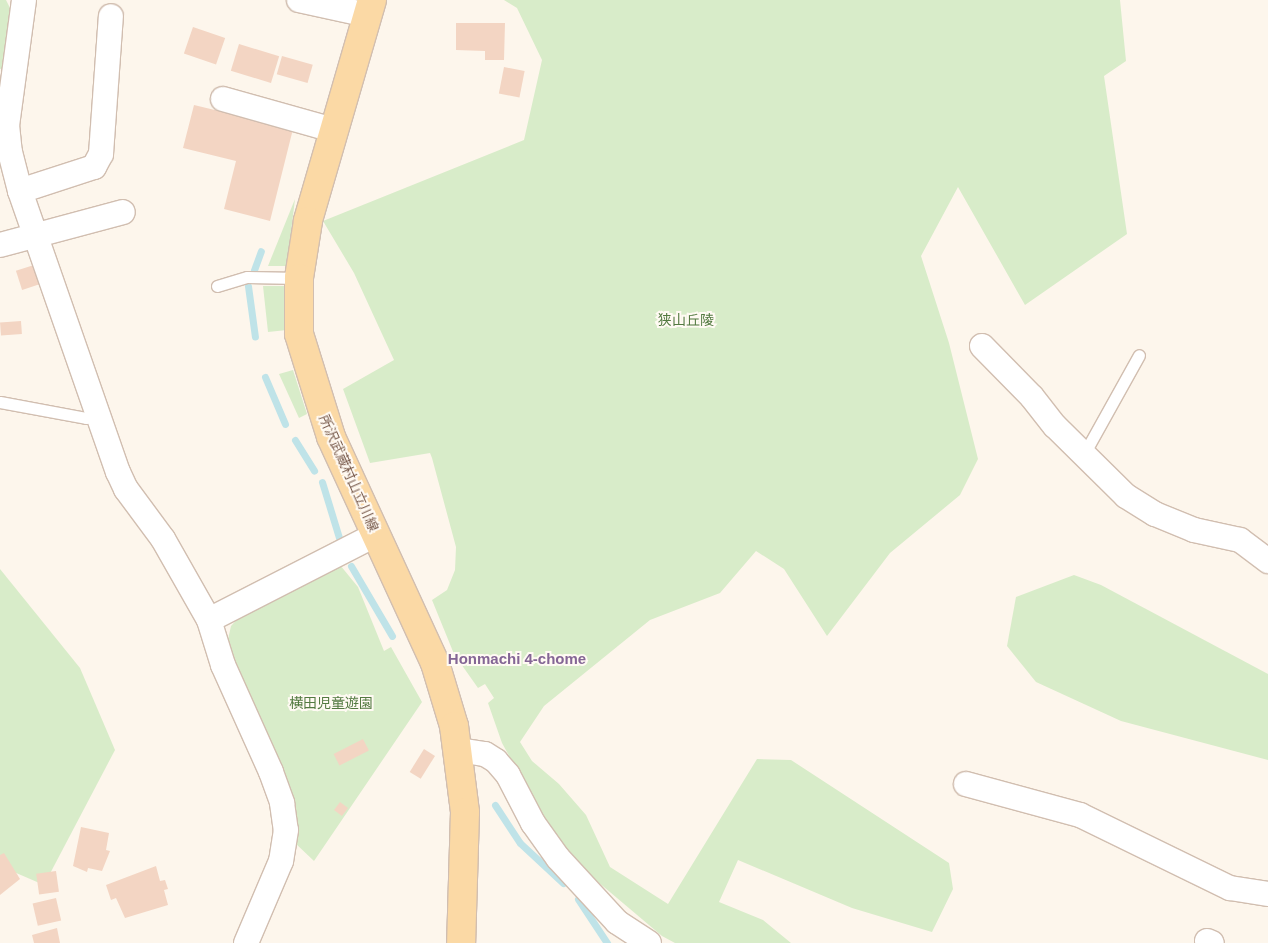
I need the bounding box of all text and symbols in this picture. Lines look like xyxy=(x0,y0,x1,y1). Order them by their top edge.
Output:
park label: 狭山丘陵 xyxy=(658,312,714,328)
street label: 所沢武蔵村山立川線 xyxy=(316,412,382,534)
district label: Honmachi 4-chome xyxy=(448,650,586,668)
park label: 横田児童遊園 xyxy=(289,695,373,711)

